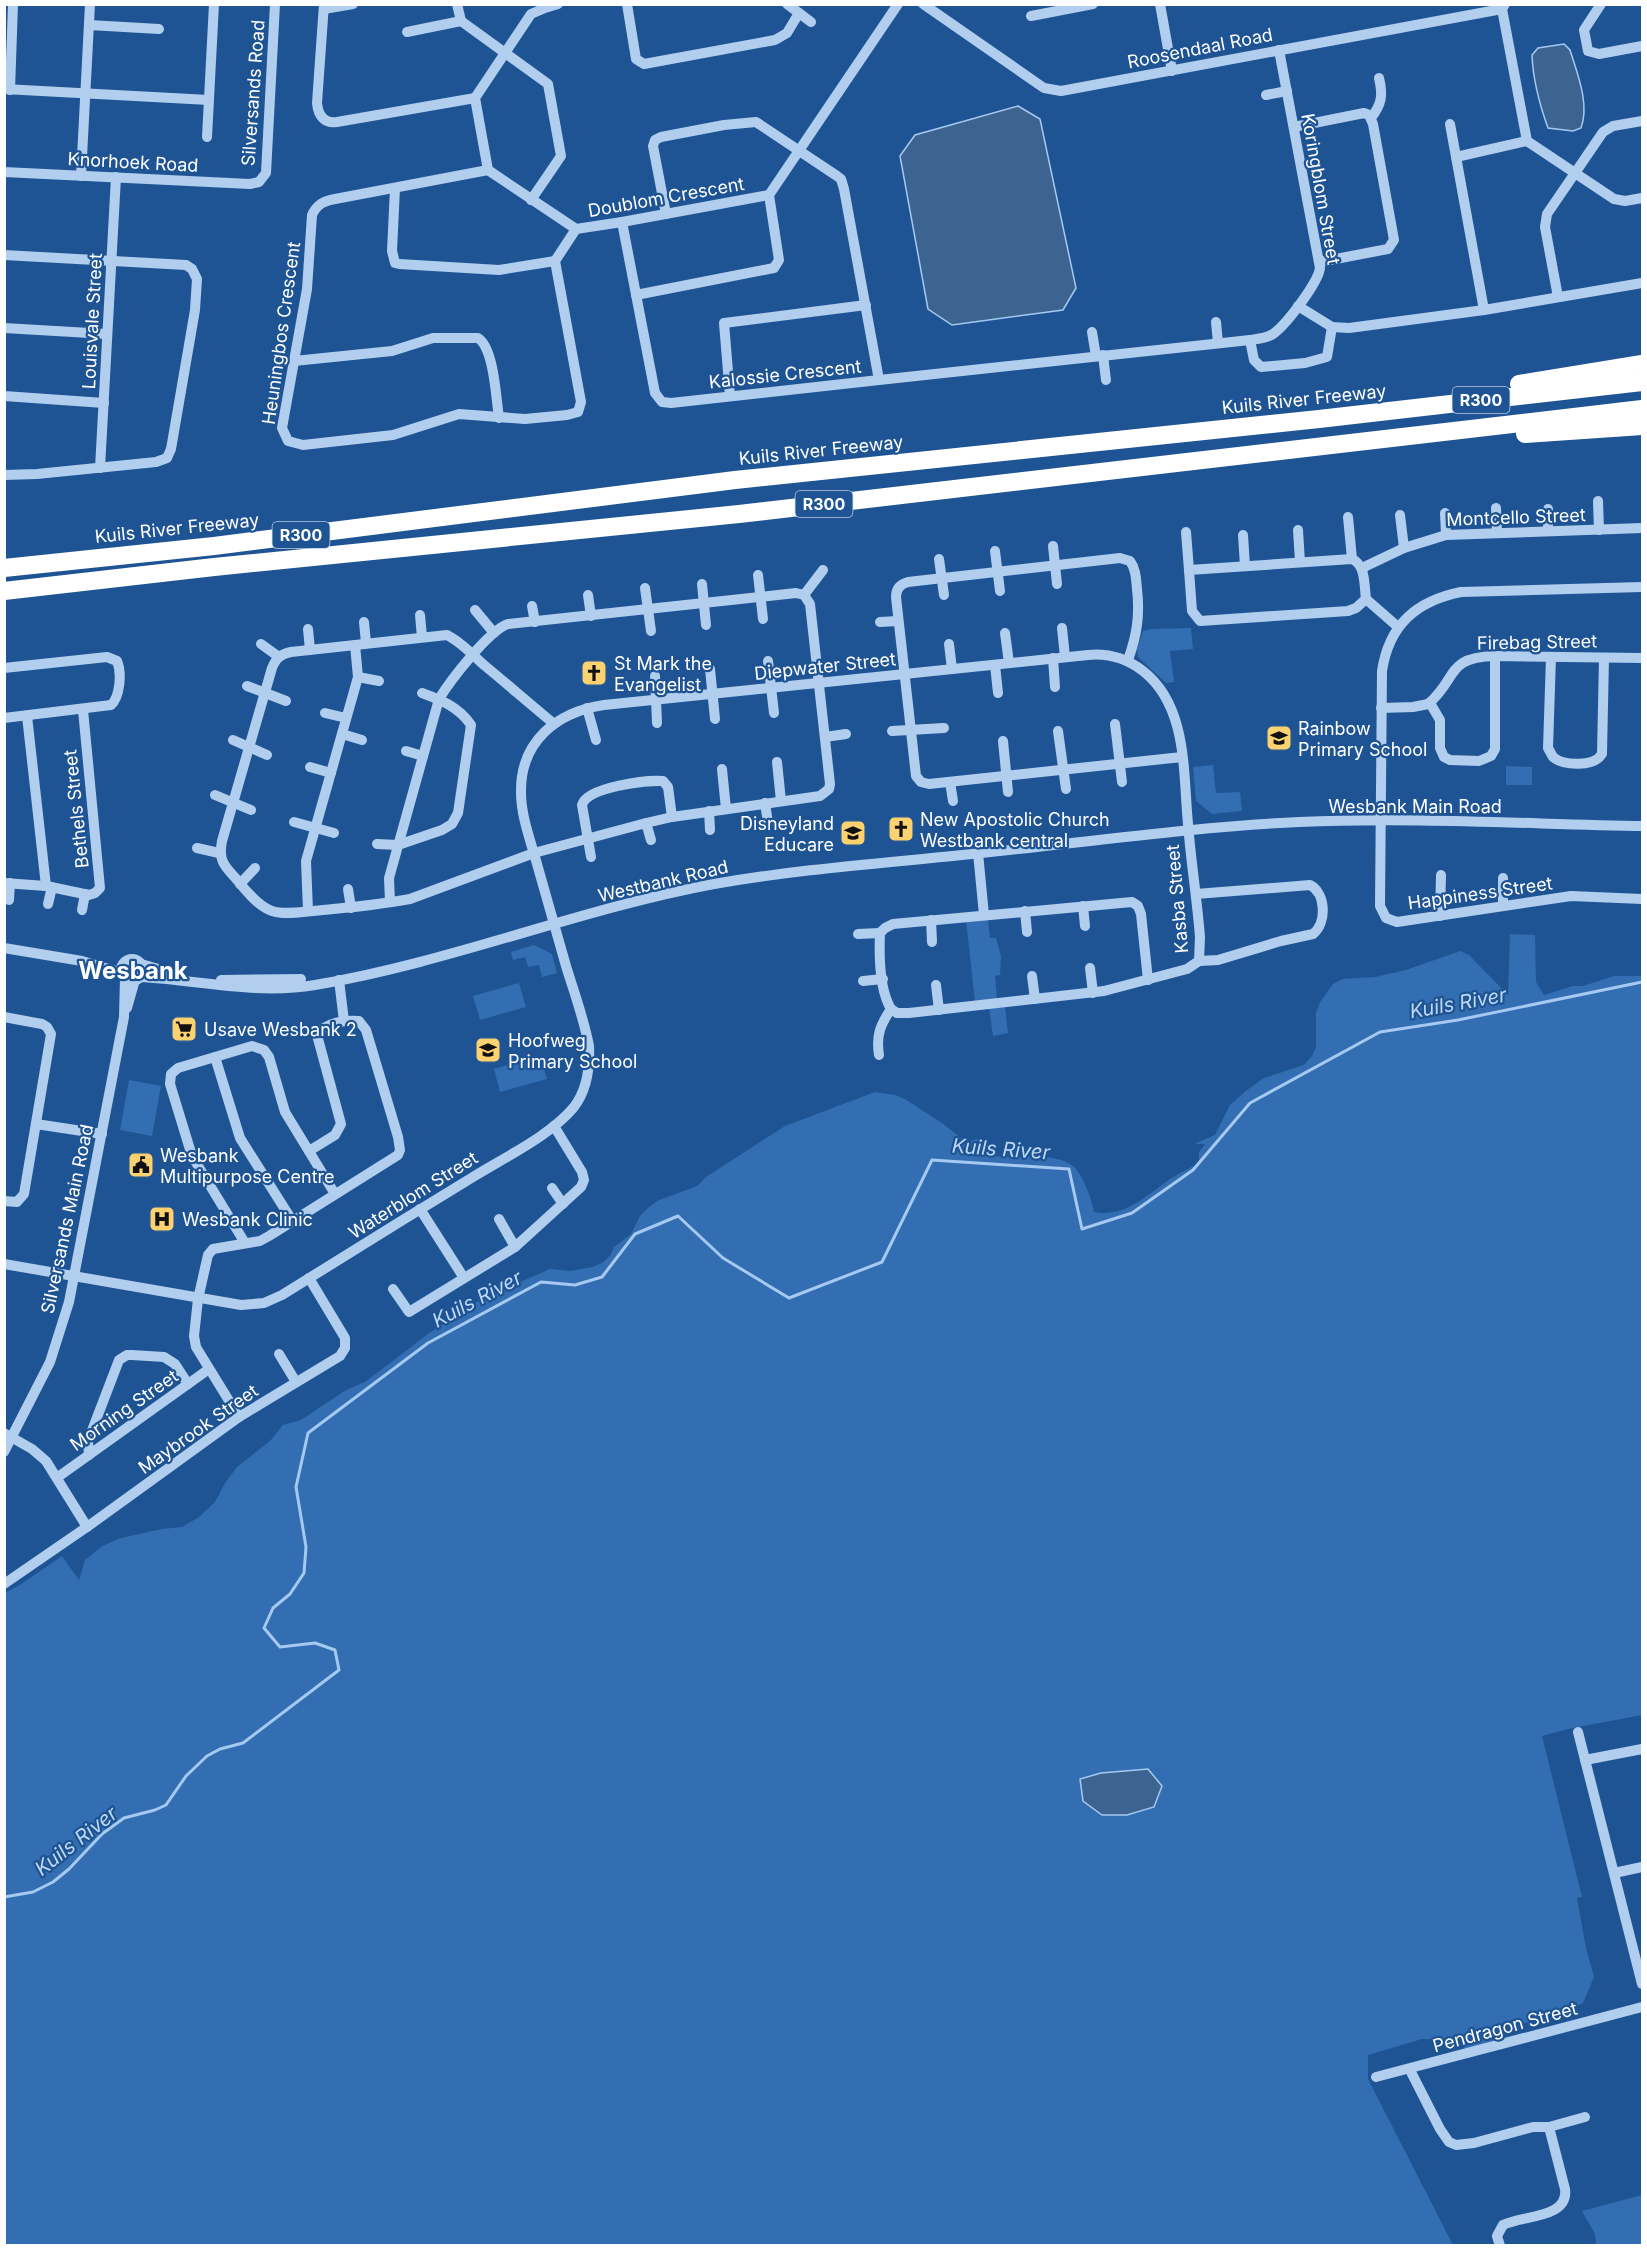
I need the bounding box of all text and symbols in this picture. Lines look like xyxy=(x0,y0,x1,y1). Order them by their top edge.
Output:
street label: Silversands Road xyxy=(237,19,269,167)
street label: Roosendaal Road xyxy=(1126,24,1274,72)
street label: Koringblom Street xyxy=(1297,112,1345,266)
street label: Knorhoek Road xyxy=(67,148,199,176)
street label: Doublom Crescent xyxy=(586,173,746,221)
street label: Heuningbos Crescent xyxy=(258,240,304,426)
street label: Louisvale Street xyxy=(78,252,106,390)
street label: Kalossie Crescent xyxy=(708,356,862,392)
street label: Kuils River Freeway xyxy=(1221,380,1387,418)
road number: R300 xyxy=(1452,387,1510,413)
street label: Kuils River Freeway xyxy=(738,431,904,469)
road number: R300 xyxy=(796,491,852,517)
street label: Montcello Street xyxy=(1446,504,1586,530)
street label: Kuils River Freeway xyxy=(94,509,260,547)
road number: R300 xyxy=(272,522,330,548)
street label: Firebag Street xyxy=(1477,630,1597,654)
street label: Diepwater Street xyxy=(753,648,897,684)
place label: St Mark the Evangelist xyxy=(614,653,712,695)
church icon: St Mark the Evangelist xyxy=(579,658,609,688)
place label: Rainbow Primary School xyxy=(1298,718,1427,760)
school or university icon: Rainbow Primary School xyxy=(1264,723,1294,753)
street label: Bethels Street xyxy=(59,749,93,869)
street label: Wesbank Main Road xyxy=(1328,796,1502,817)
place label: New Apostolic Church Westbank central xyxy=(920,809,1110,851)
place label: Disneyland Educare xyxy=(740,813,834,855)
church icon: New Apostolic Church Westbank central xyxy=(886,814,916,844)
school or university icon: Disneyland Educare xyxy=(838,818,868,848)
street label: Kasba Street xyxy=(1162,844,1192,954)
street label: Westbank Road xyxy=(596,856,730,906)
street label: Happiness Street xyxy=(1406,872,1554,914)
district label: Wesbank xyxy=(78,956,188,985)
water label: Kuils River xyxy=(1408,983,1509,1023)
supermarket icon: Usave Wesbank 2 xyxy=(169,1014,199,1044)
place label: Usave Wesbank 2 xyxy=(204,1019,357,1040)
place label: Hoofweg Primary School xyxy=(508,1030,637,1072)
school or university icon: Hoofweg Primary School xyxy=(473,1035,503,1065)
street label: Silversands Main Road xyxy=(37,1122,97,1316)
water label: Kuils River xyxy=(951,1134,1051,1164)
place label: Wesbank Multipurpose Centre xyxy=(160,1145,335,1187)
street label: Waterblom Street xyxy=(345,1147,481,1243)
public building icon: Wesbank Multipurpose Centre xyxy=(126,1150,156,1180)
hospital icon: Wesbank Clinic xyxy=(147,1204,177,1234)
place label: Wesbank Clinic xyxy=(182,1209,313,1230)
water label: Kuils River xyxy=(428,1265,526,1333)
street label: Morning Street xyxy=(66,1365,182,1455)
street label: Maybrook Street xyxy=(134,1380,262,1478)
water label: Kuils River xyxy=(30,1801,122,1881)
street label: Pendragon Street xyxy=(1430,1998,1580,2056)

